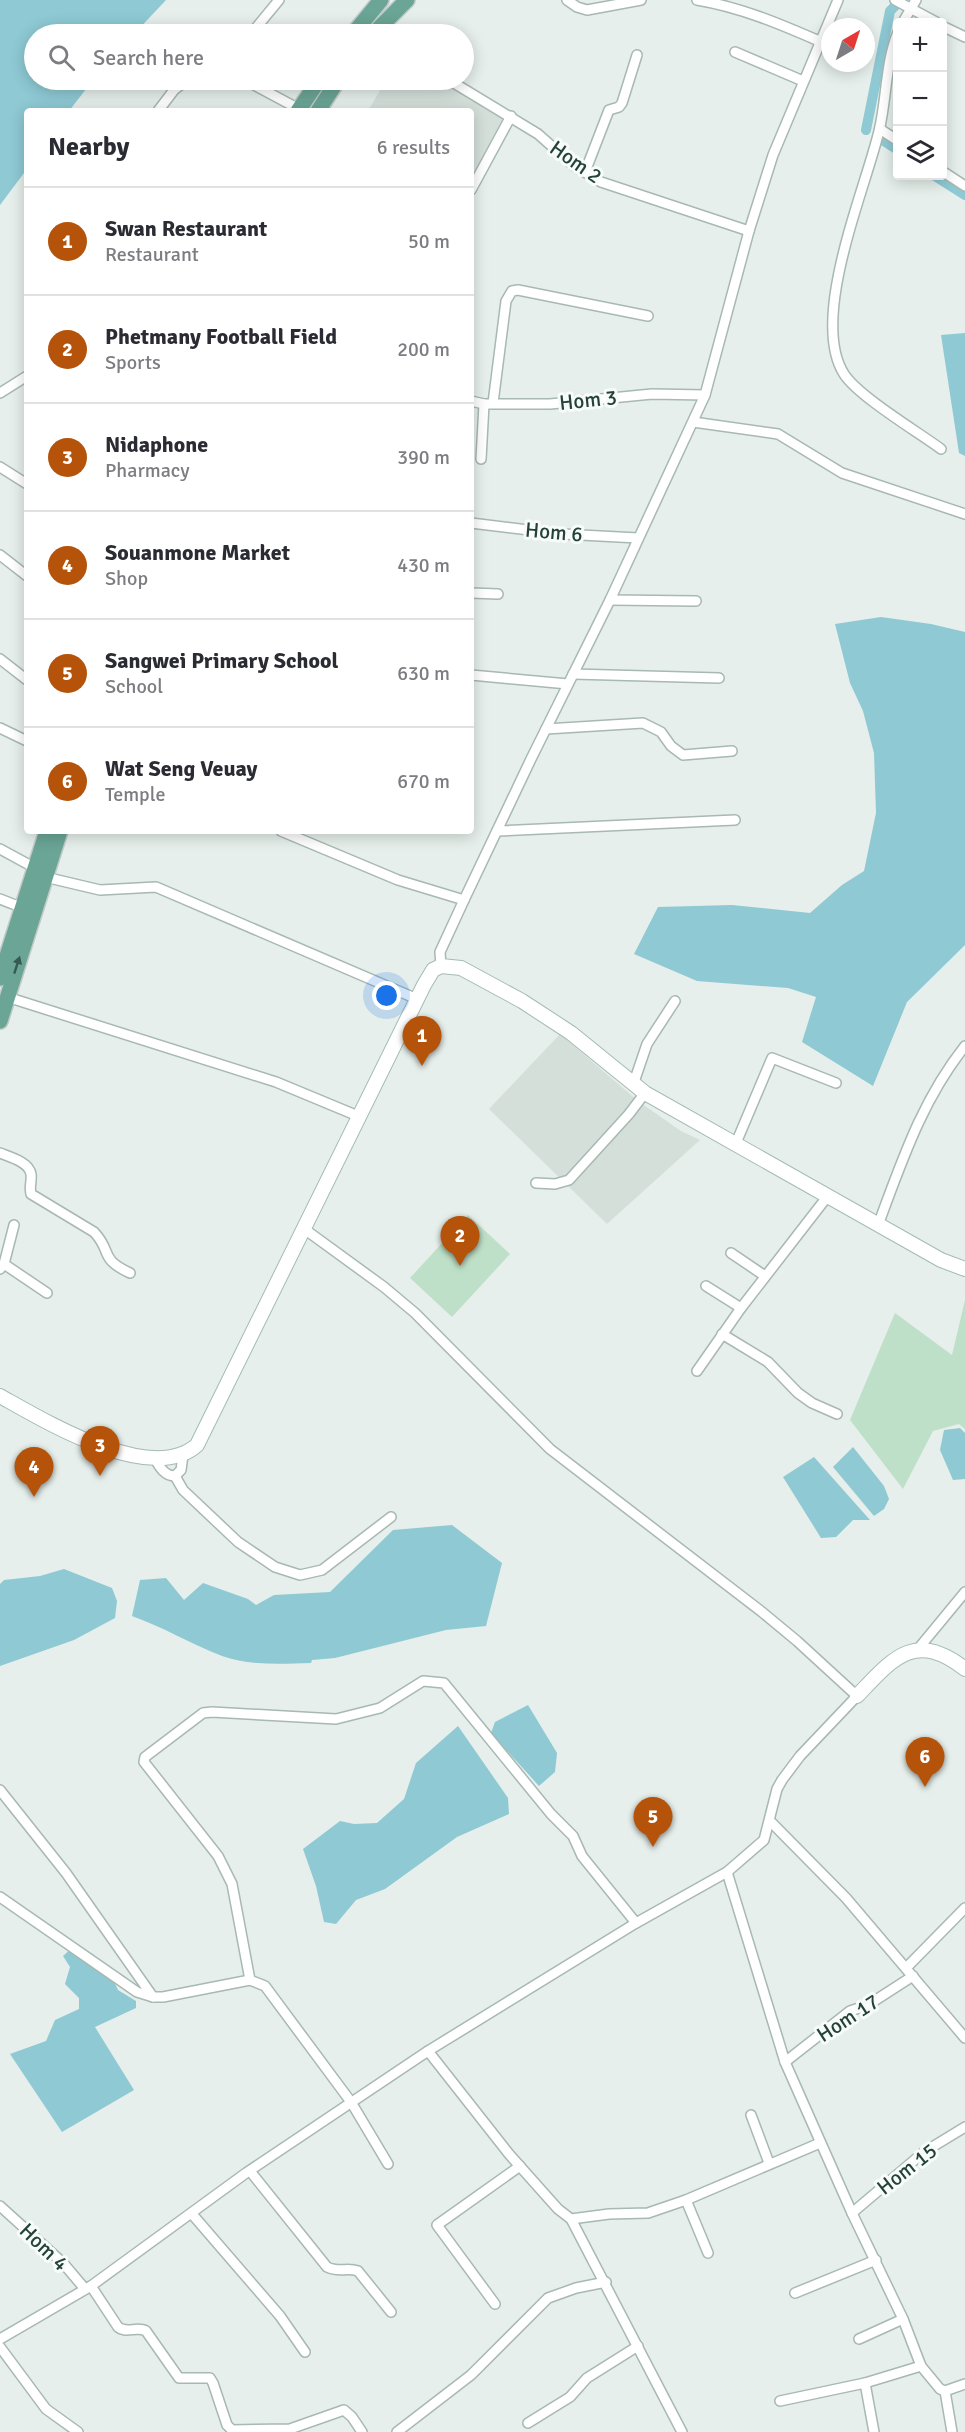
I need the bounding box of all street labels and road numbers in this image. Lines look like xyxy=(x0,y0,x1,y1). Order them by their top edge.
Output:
street label: Hom 2 xyxy=(545,135,607,189)
street label: Hom 3 xyxy=(558,384,618,416)
street label: Hom 6 xyxy=(524,517,584,547)
street label: Hom 17 xyxy=(812,1988,884,2048)
street label: Hom 15 xyxy=(872,2137,942,2201)
street label: Hom 4 xyxy=(14,2218,74,2276)

